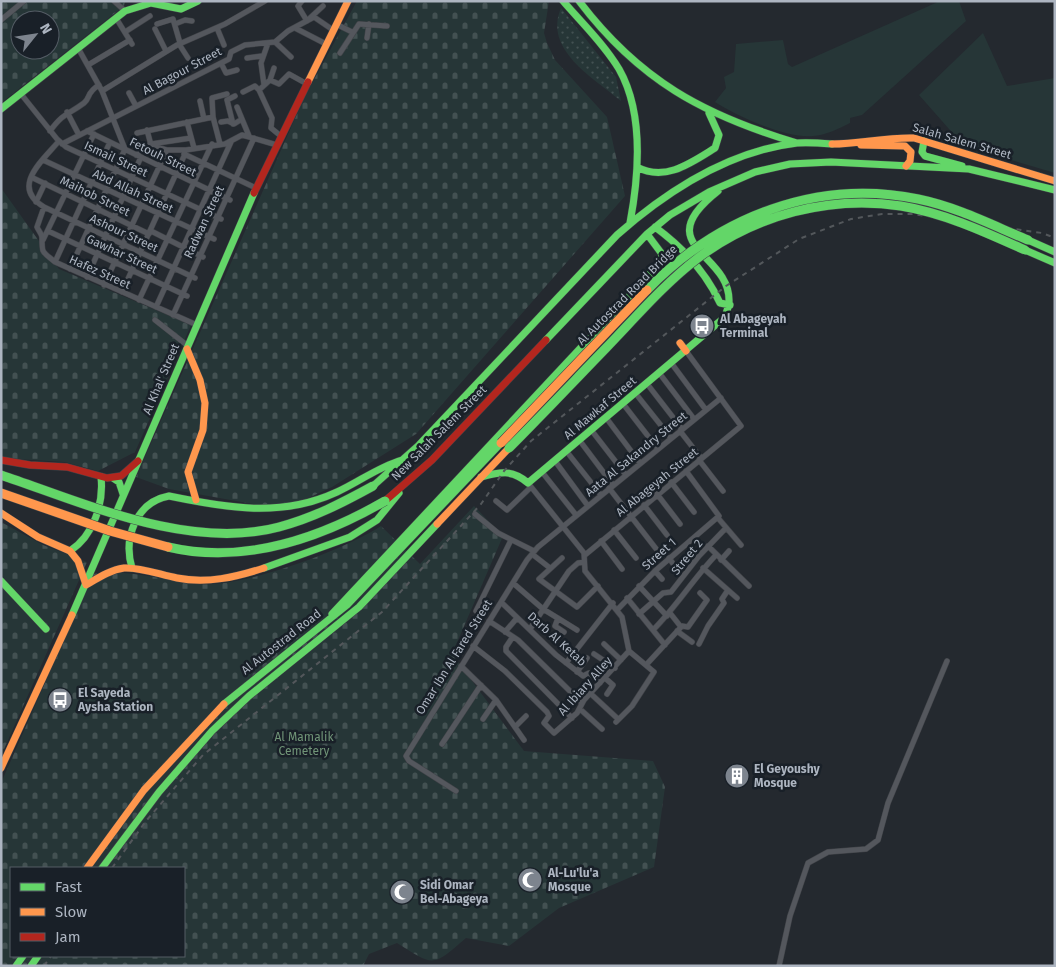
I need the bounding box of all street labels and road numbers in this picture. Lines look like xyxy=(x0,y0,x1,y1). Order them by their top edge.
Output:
street label: Al Bagour Street xyxy=(140,44,225,98)
street label: Salah Salem Street xyxy=(911,120,1014,162)
street label: Fetouh Street xyxy=(127,135,199,180)
street label: Ismail Street xyxy=(82,138,151,180)
street label: Abd Allah Street xyxy=(90,166,176,216)
street label: Maihob Street xyxy=(58,173,133,219)
street label: Radwan Street xyxy=(181,183,227,261)
street label: Ashour Street xyxy=(88,211,161,255)
street label: Gawhar Street xyxy=(84,231,160,277)
street label: Al Autostrad Road Bridge xyxy=(574,242,680,348)
street label: Hafez Street xyxy=(67,252,134,292)
street label: Al Khal' Street xyxy=(140,341,183,417)
street label: Al Mawkaf Street xyxy=(561,373,640,442)
street label: New Salah Salem Street xyxy=(389,382,490,483)
street label: Aata Al Sakandry Street xyxy=(582,408,690,499)
street label: Al Abageyah Street xyxy=(613,444,701,519)
street label: Street 1 xyxy=(639,535,679,573)
street label: Street 2 xyxy=(668,536,706,578)
street label: Omar Ibn Al Fared Street xyxy=(413,596,495,717)
street label: Al Autostrad Road xyxy=(238,607,324,677)
street label: Darb Al Ketab xyxy=(525,609,589,669)
street label: Al Ibiary Alley xyxy=(555,654,615,718)

